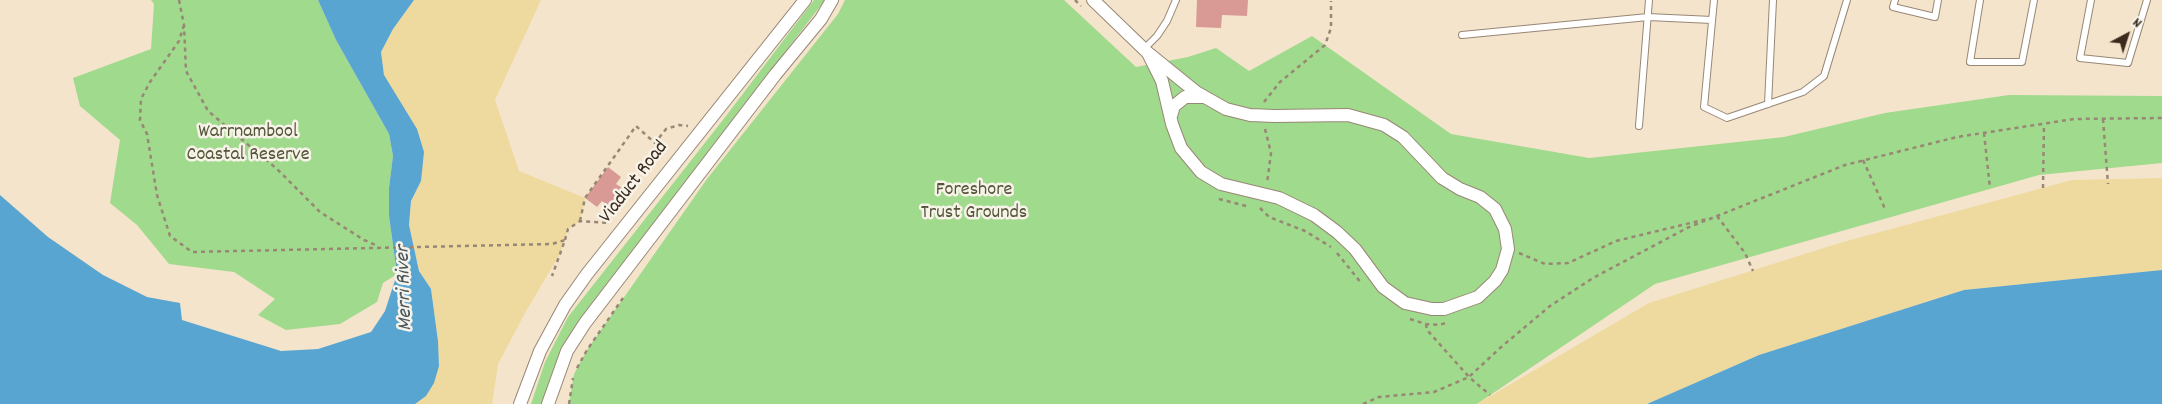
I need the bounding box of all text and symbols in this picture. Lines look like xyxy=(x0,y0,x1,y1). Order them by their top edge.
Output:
north arrow xyxy=(2102,10,2152,60)
text: N xyxy=(2128,14,2146,33)
park label: Warrnambool Coastal Reserve xyxy=(187,121,309,168)
street label: Viaduct Road xyxy=(595,137,675,229)
park label: Foreshore Trust Grounds xyxy=(921,179,1027,226)
water label: Merri River xyxy=(392,245,420,331)

